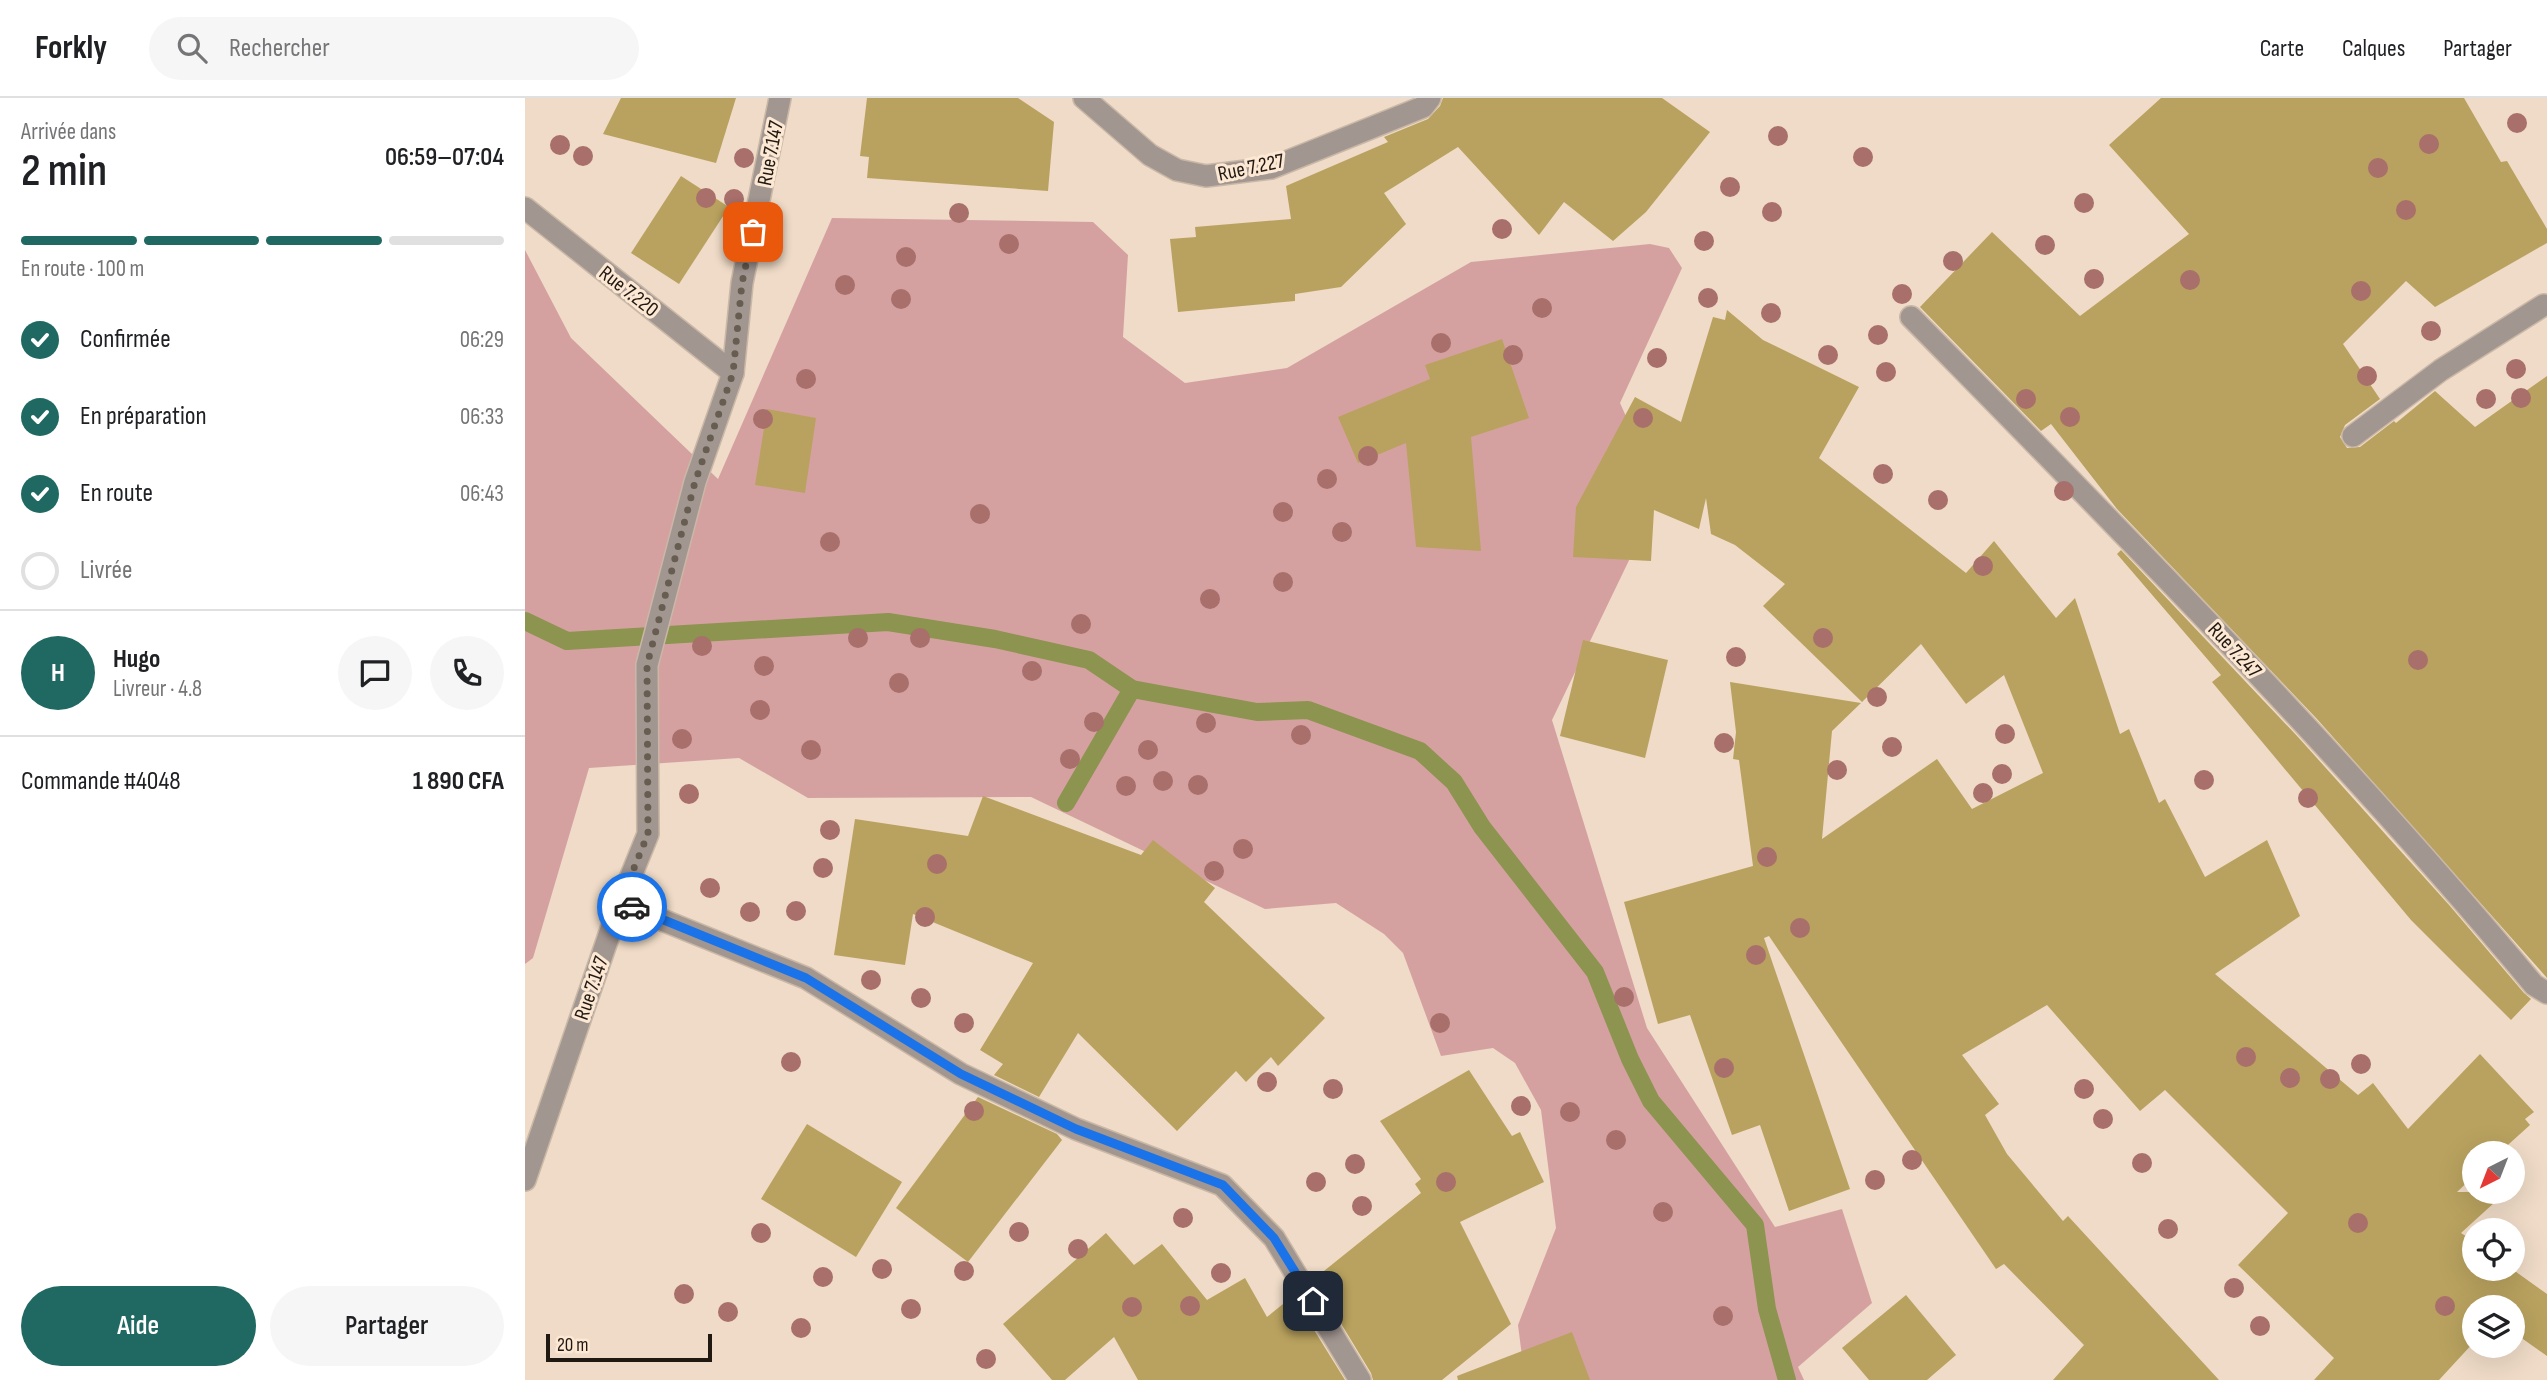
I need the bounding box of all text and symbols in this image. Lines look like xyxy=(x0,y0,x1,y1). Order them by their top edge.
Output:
search box xyxy=(149,17,639,80)
text: Forkly xyxy=(35,28,107,68)
icon: search xyxy=(173,29,211,67)
text: Rechercher xyxy=(229,33,330,64)
text: Carte xyxy=(2260,34,2304,63)
text: Calques xyxy=(2342,34,2405,63)
text: Partager xyxy=(2443,34,2512,63)
text: Arrivée dans xyxy=(21,118,116,146)
street label: Rue 7.147 xyxy=(752,118,789,188)
text: 06:59–07:04 xyxy=(385,142,504,173)
text: 2 min xyxy=(21,144,107,199)
street label: Rue 7.227 xyxy=(1216,148,1287,187)
pin xyxy=(723,202,783,262)
icon: bag xyxy=(734,213,772,251)
text: En route · 100 m xyxy=(21,255,144,283)
street label: Rue 7.220 xyxy=(594,261,663,322)
icon: check xyxy=(21,321,59,359)
text: Confirmée xyxy=(80,324,171,355)
text: 06:29 xyxy=(460,326,504,354)
icon: check xyxy=(21,398,59,436)
text: En préparation xyxy=(80,401,207,432)
text: 06:33 xyxy=(460,403,504,431)
icon: check xyxy=(21,475,59,513)
text: En route xyxy=(80,478,153,509)
text: 06:43 xyxy=(460,480,504,508)
text: Livrée xyxy=(80,555,132,586)
street label: Rue 7.247 xyxy=(2203,617,2267,684)
button: chat xyxy=(338,636,412,710)
button: phone xyxy=(430,636,504,710)
text: Hugo xyxy=(113,644,160,675)
text: H xyxy=(51,658,65,689)
text: Livreur · 4.8 xyxy=(113,675,202,703)
text: Commande #4048 xyxy=(21,766,181,797)
text: 1 890 CFA xyxy=(413,766,504,797)
courier xyxy=(597,872,667,942)
icon: car xyxy=(613,888,651,926)
street label: Rue 7.147 xyxy=(569,953,614,1023)
north arrow xyxy=(2462,1141,2525,1204)
map controls xyxy=(2462,1141,2525,1358)
button: locate xyxy=(2462,1218,2525,1281)
pin xyxy=(1283,1271,1343,1331)
icon: home xyxy=(1294,1282,1332,1320)
button: Aide xyxy=(21,1286,256,1366)
button: Partager xyxy=(270,1286,504,1366)
button: layers xyxy=(2462,1295,2525,1358)
scale bar xyxy=(546,1331,712,1363)
text: 20 m xyxy=(557,1334,589,1357)

